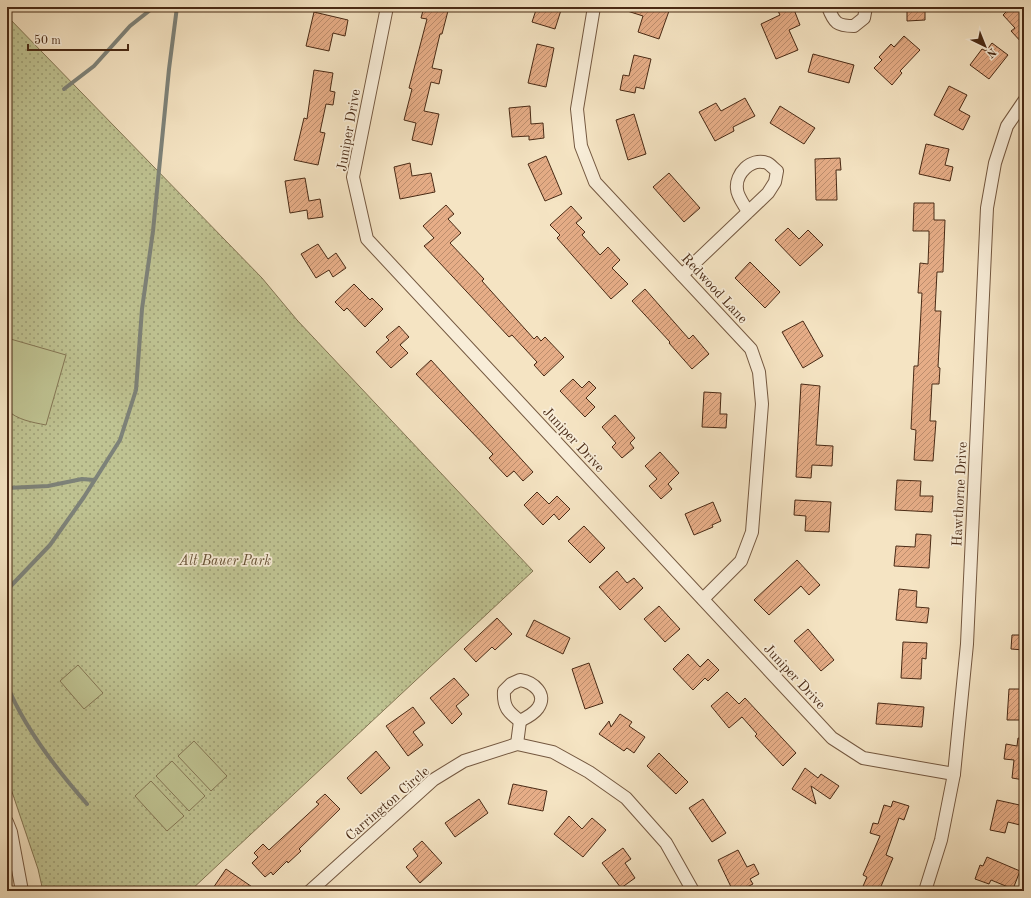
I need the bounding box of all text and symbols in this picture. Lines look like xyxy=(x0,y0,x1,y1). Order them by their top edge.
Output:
scale bar xyxy=(28,26,128,52)
north arrow xyxy=(965,26,1005,66)
text: 50 m xyxy=(34,34,61,47)
text: N xyxy=(984,45,998,60)
street label: Juniper Drive xyxy=(335,88,363,172)
street label: Redwood Lane xyxy=(679,251,750,326)
street label: Juniper Drive xyxy=(540,404,607,475)
street label: Hawthorne Drive xyxy=(950,441,970,547)
park label: Alt Bauer Park xyxy=(178,554,271,568)
street label: Juniper Drive xyxy=(761,641,828,712)
street label: Carrington Circle xyxy=(343,764,432,844)

